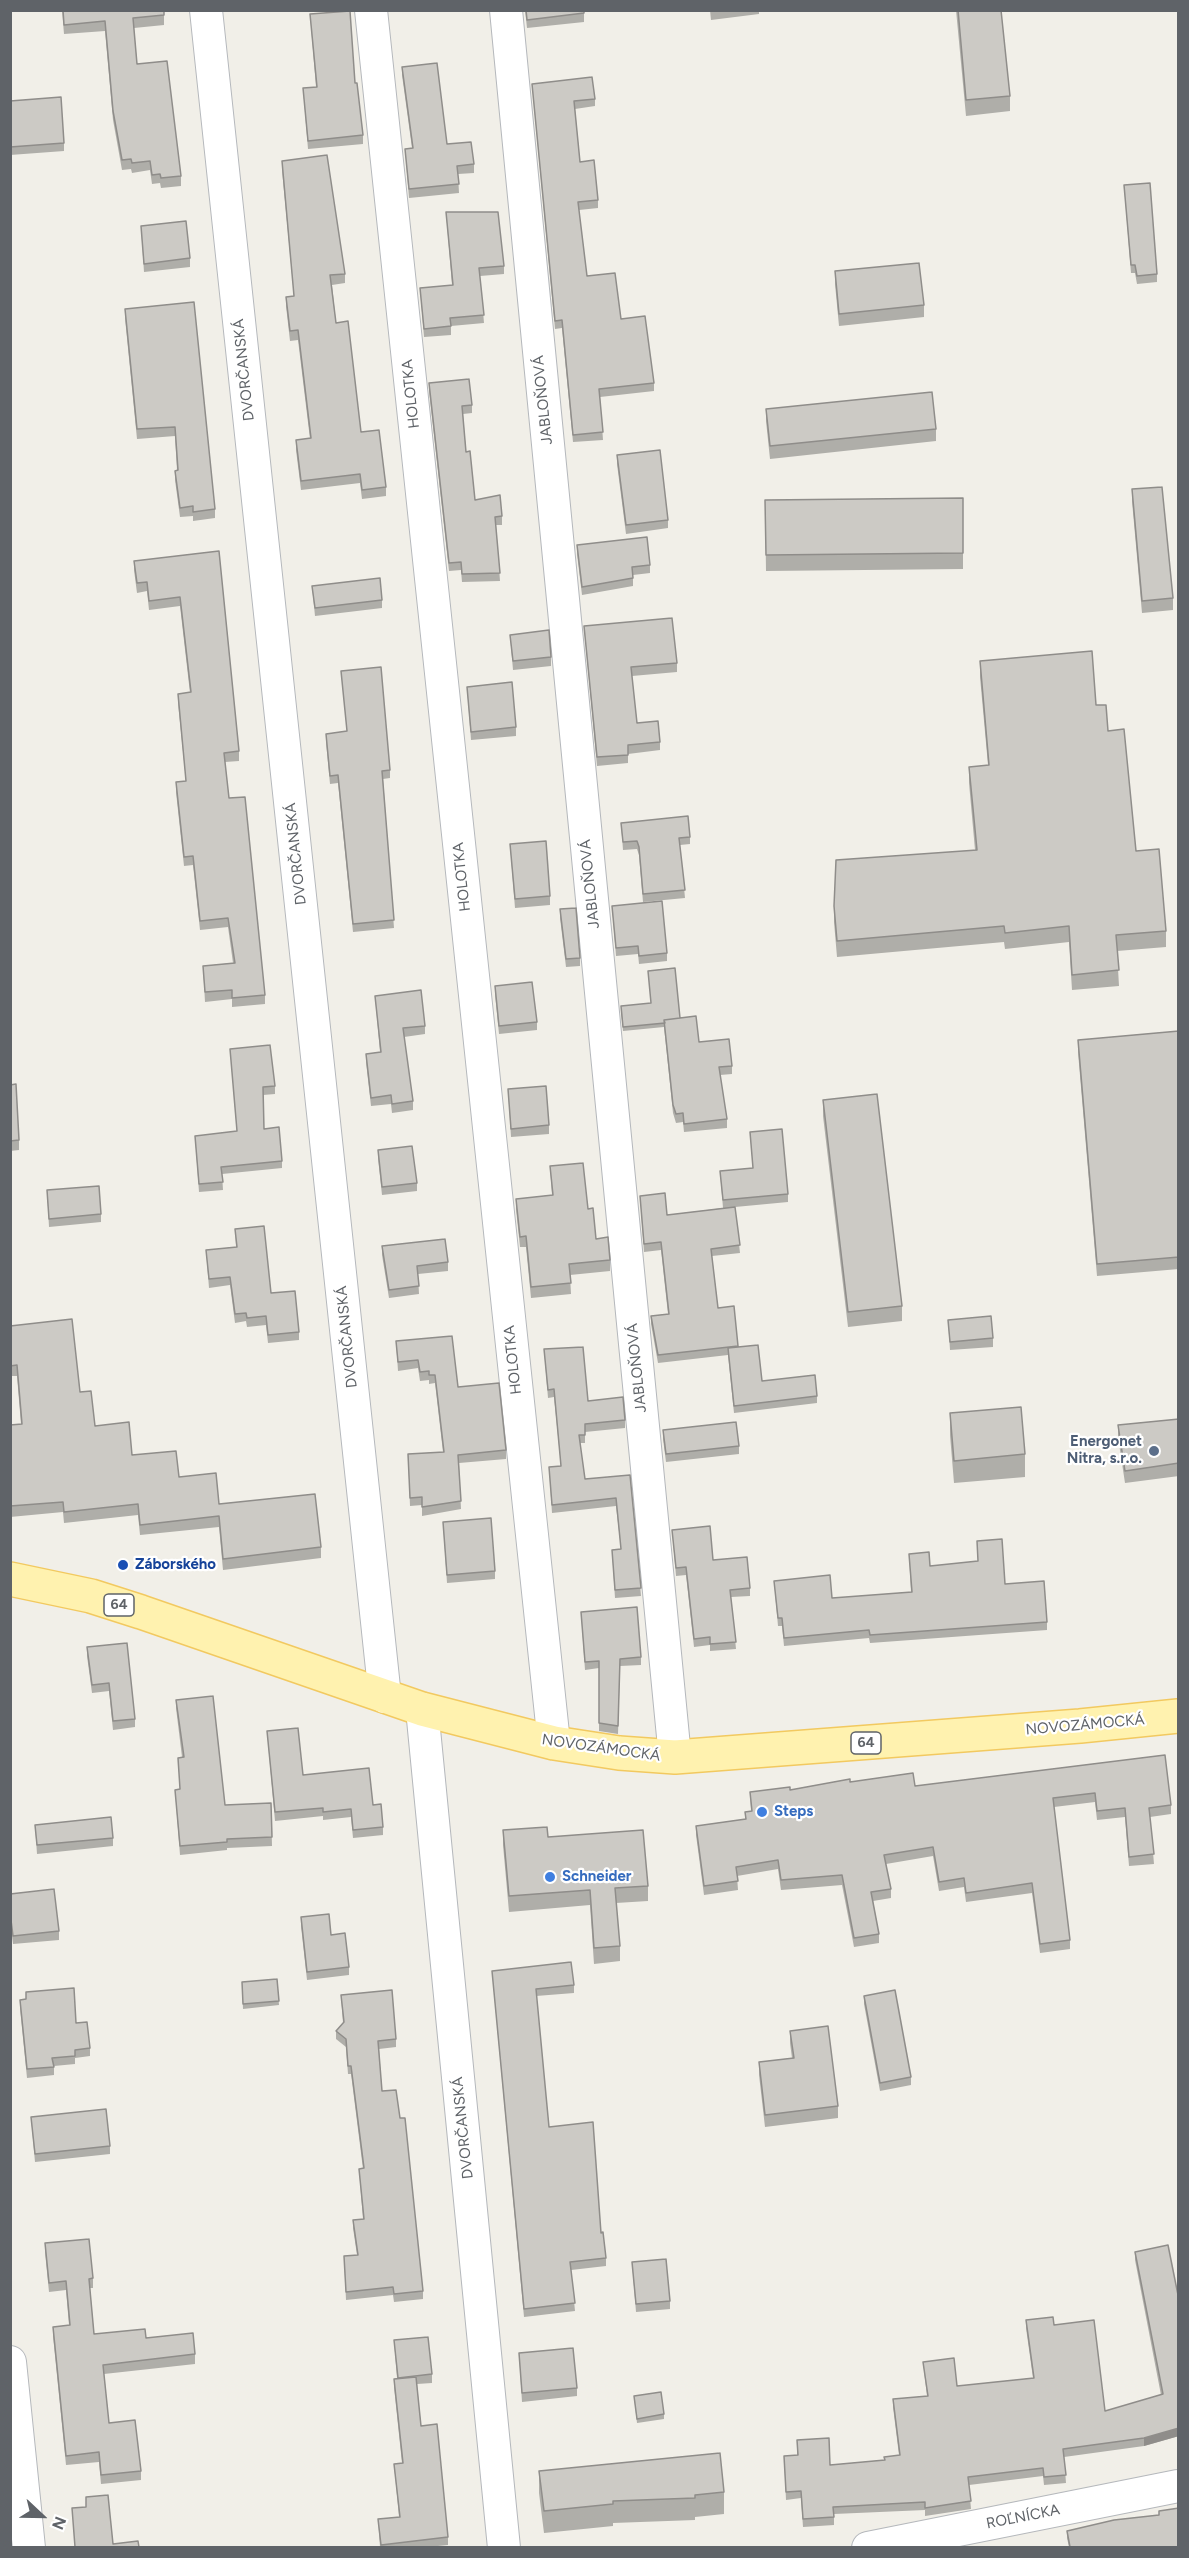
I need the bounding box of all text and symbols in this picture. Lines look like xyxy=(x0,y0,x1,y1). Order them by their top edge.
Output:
street label: DVORČANSKÁ xyxy=(230,318,258,422)
street label: JABLOŇOVÁ xyxy=(529,354,557,446)
street label: HOLOTKA xyxy=(398,358,424,430)
street label: DVORČANSKÁ xyxy=(282,802,310,906)
street label: JABLOŇOVÁ xyxy=(576,838,604,930)
street label: HOLOTKA xyxy=(449,841,475,913)
street label: DVORČANSKÁ xyxy=(333,1285,361,1389)
street label: JABLOŇOVÁ xyxy=(623,1322,651,1414)
street label: HOLOTKA xyxy=(500,1324,526,1396)
place label: Energonet Nitra, s.r.o. xyxy=(1067,1433,1142,1468)
marker: Energonet Nitra, s.r.o. xyxy=(1147,1444,1161,1458)
place label: Záborského xyxy=(135,1556,216,1574)
marker: Záborského xyxy=(116,1558,130,1572)
road number: 64 xyxy=(104,1594,134,1616)
street label: NOVOZÁMOCKÁ xyxy=(1025,1711,1145,1739)
street label: NOVOZÁMOCKÁ xyxy=(541,1731,661,1765)
road number: 64 xyxy=(851,1732,881,1754)
place label: Steps xyxy=(774,1803,813,1821)
marker: Steps xyxy=(755,1805,769,1819)
place label: Schneider xyxy=(562,1868,632,1886)
marker: Schneider xyxy=(543,1870,557,1884)
street label: DVORČANSKÁ xyxy=(449,2076,477,2180)
north arrow xyxy=(12,2486,72,2546)
street label: ROĽNÍCKA xyxy=(985,2501,1061,2533)
text: N xyxy=(48,2514,70,2532)

